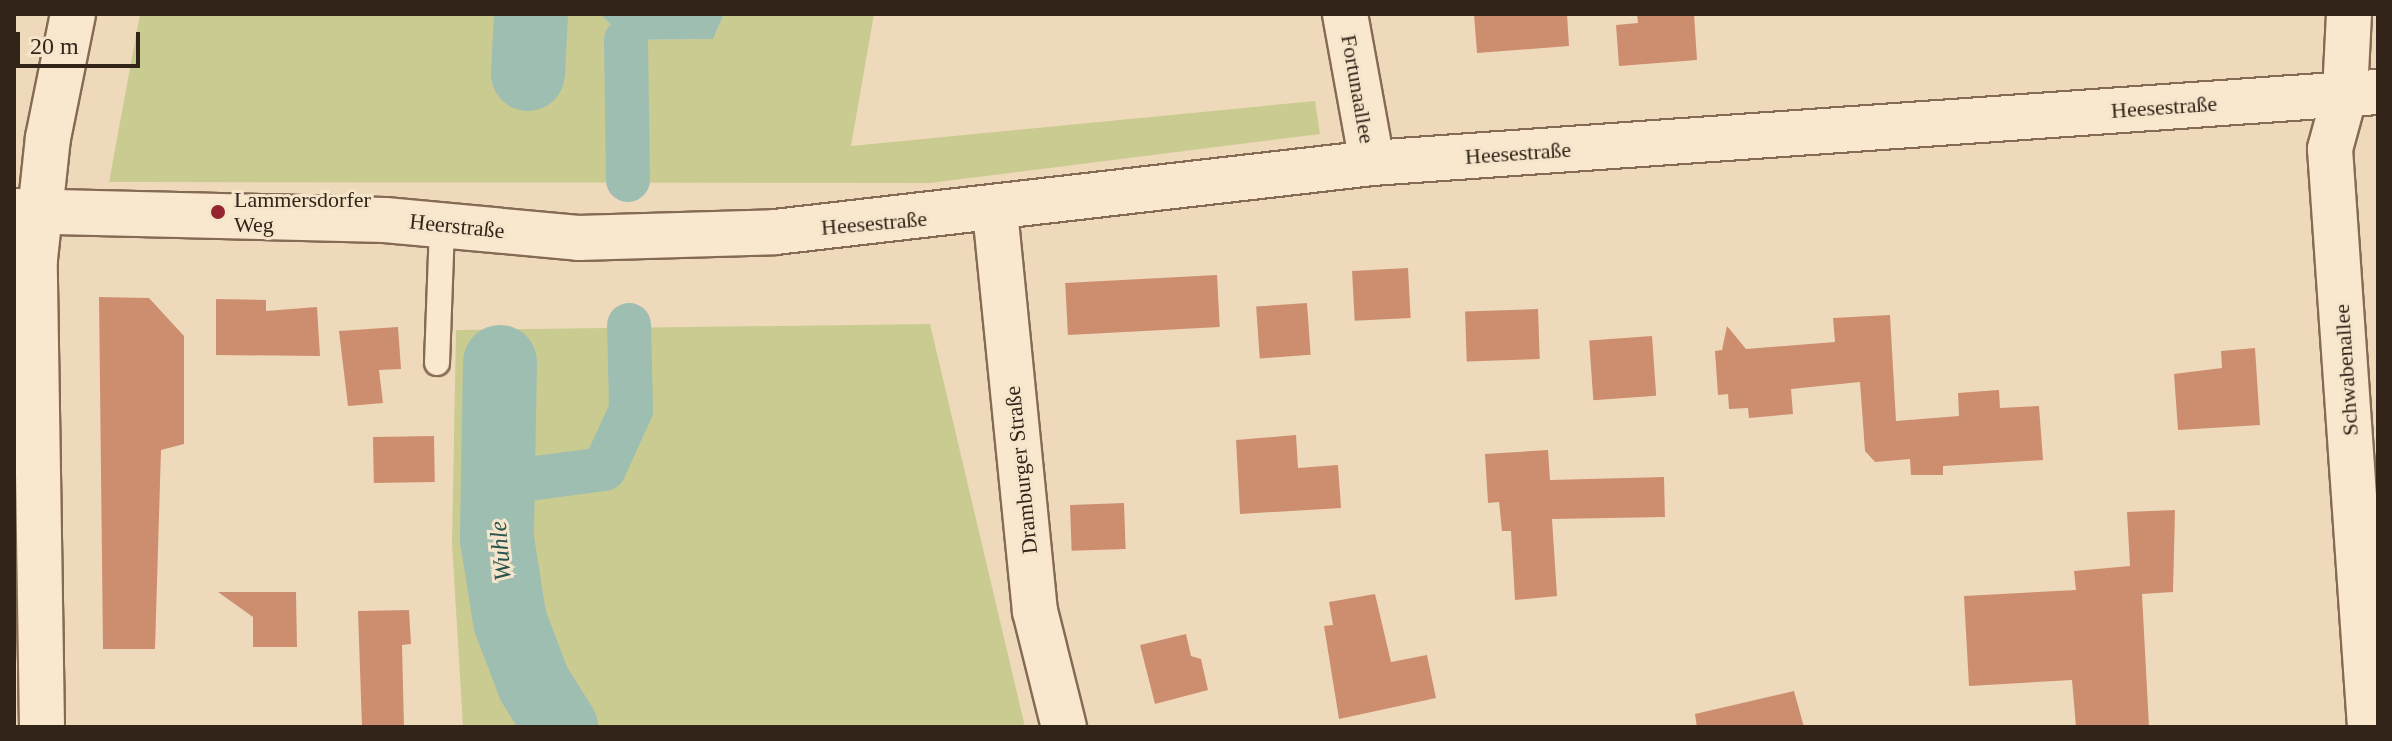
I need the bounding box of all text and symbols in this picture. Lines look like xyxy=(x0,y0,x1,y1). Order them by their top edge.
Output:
scale bar xyxy=(20,16,144,66)
text: 20 m xyxy=(30,33,79,59)
street label: Fortunaallee xyxy=(1335,33,1381,145)
street label: Heesestraße xyxy=(2110,90,2218,124)
street label: Heesestraße xyxy=(1464,136,1572,170)
place label: Lammersdorfer Weg xyxy=(234,186,371,238)
marker: Lammersdorfer Weg xyxy=(209,203,227,221)
street label: Heesestraße xyxy=(820,205,928,241)
street label: Heerstraße xyxy=(408,208,506,244)
street label: Schwabenallee xyxy=(2328,303,2364,437)
street label: Dramburger Straße xyxy=(999,385,1043,555)
water label: Wuhle xyxy=(484,520,518,582)

